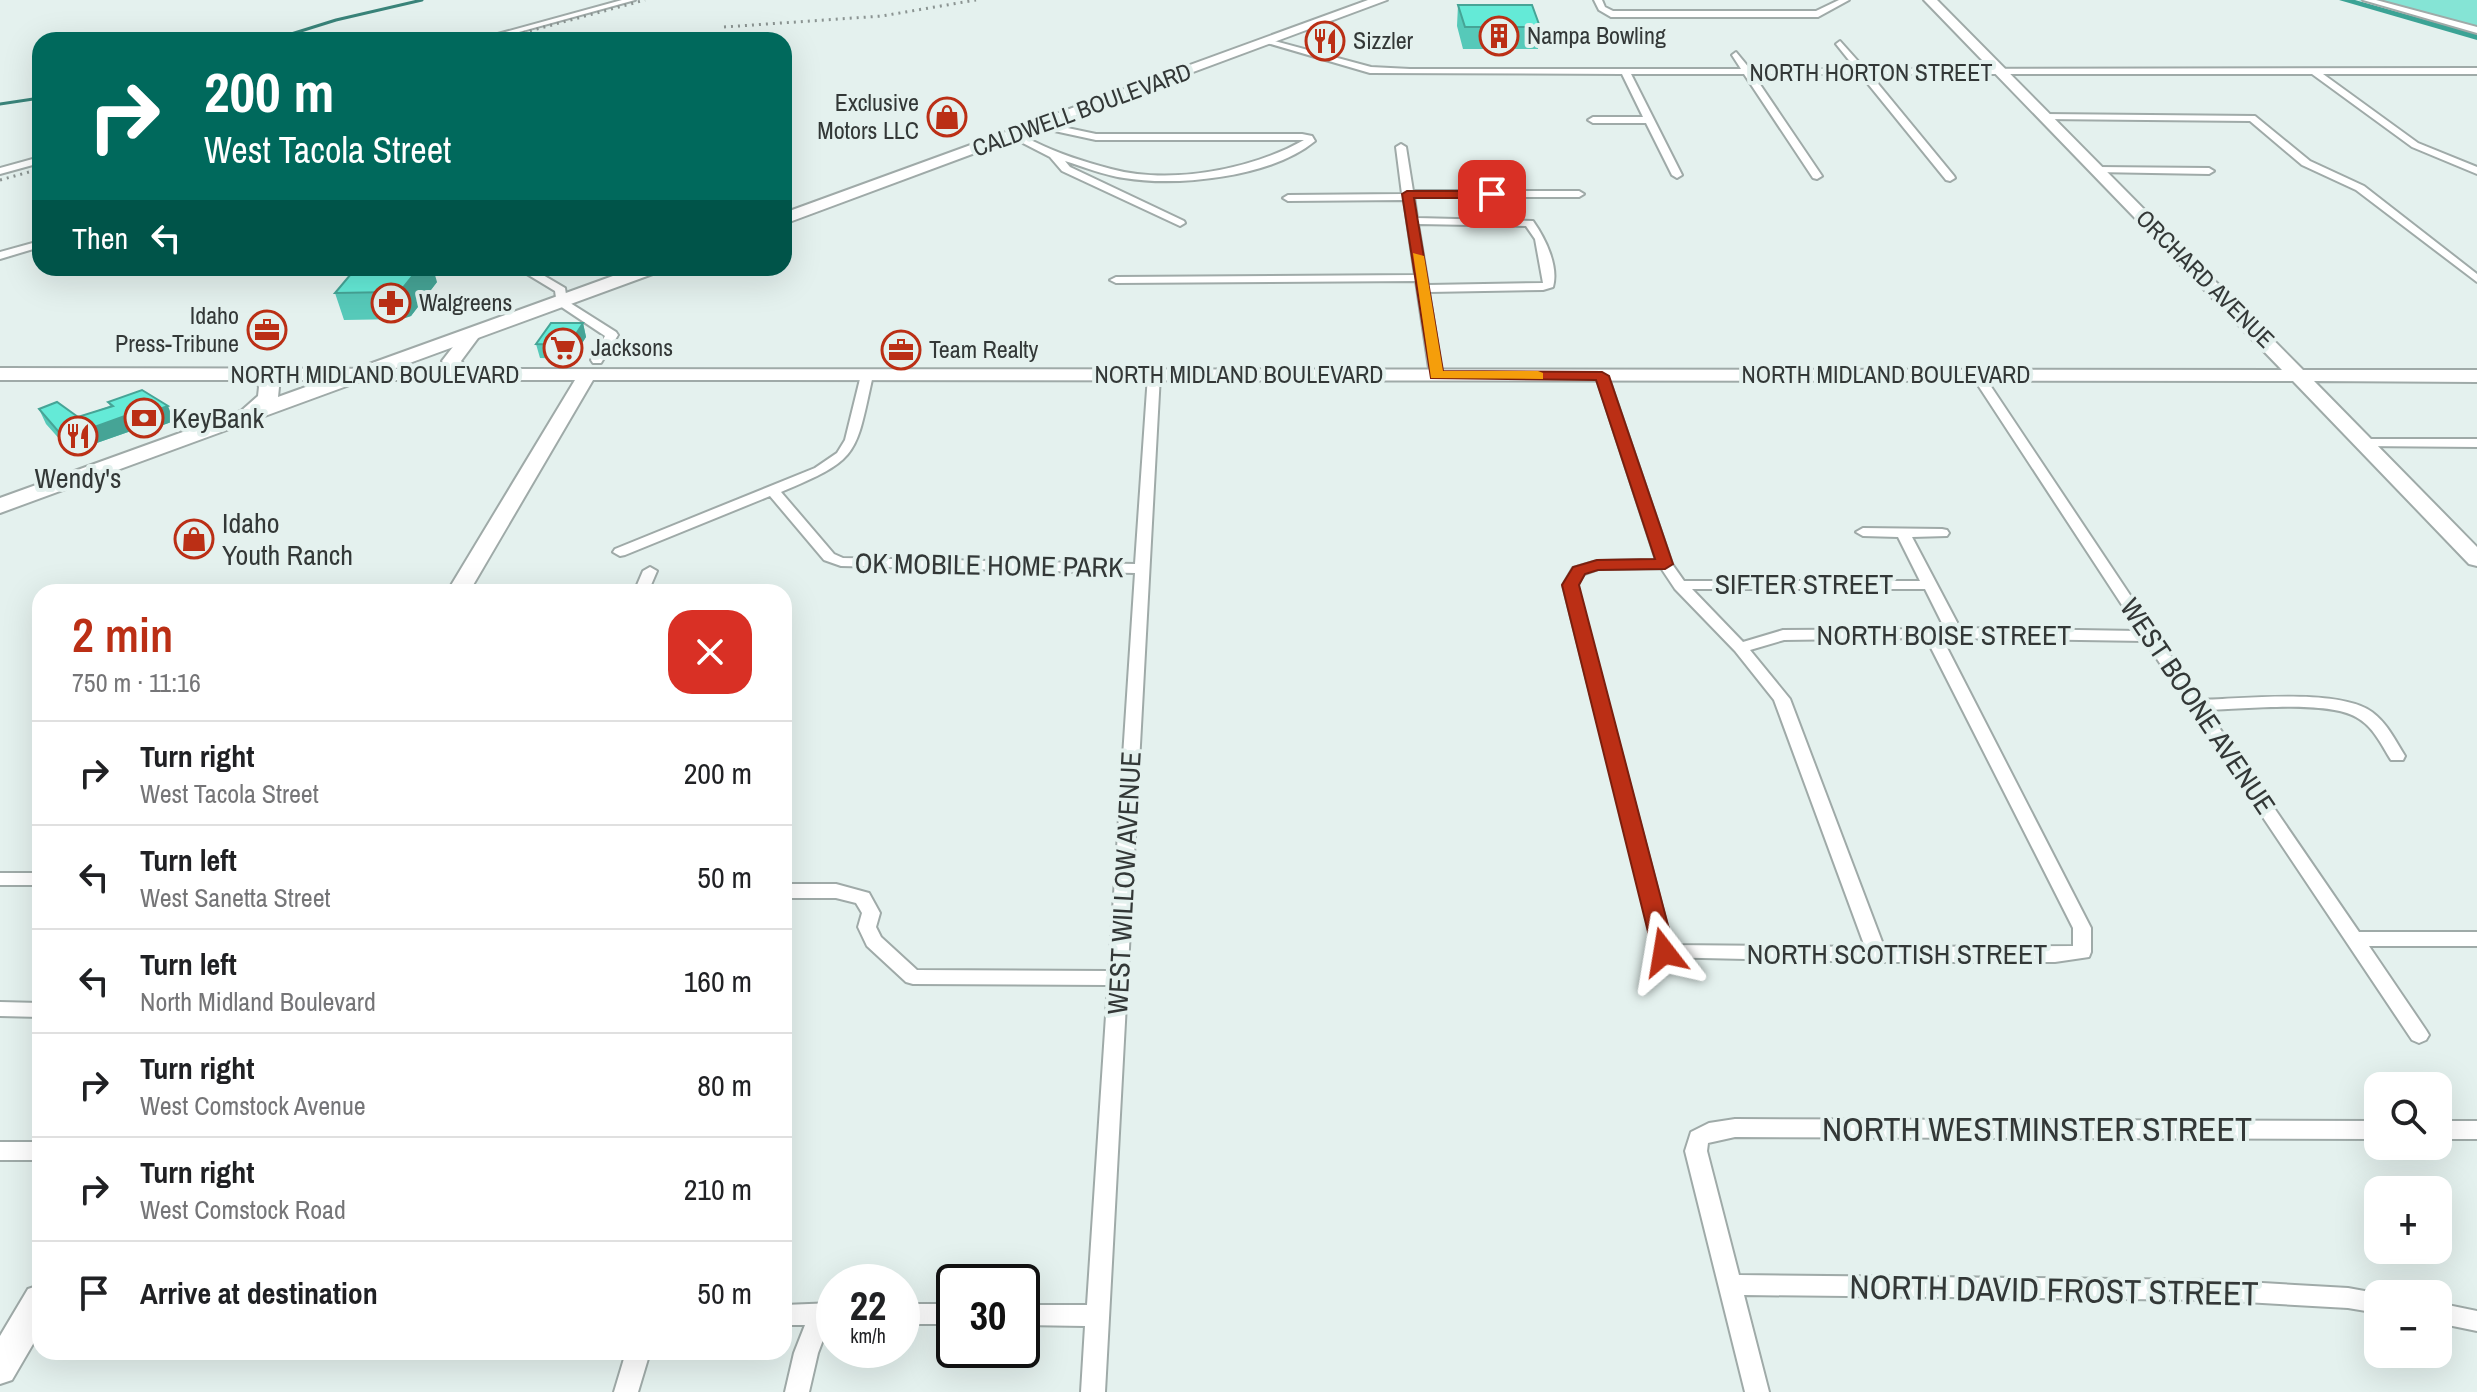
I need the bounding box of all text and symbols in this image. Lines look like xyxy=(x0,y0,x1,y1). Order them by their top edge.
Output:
building icon: Nampa Bowling xyxy=(1478,15,1520,57)
place label: Nampa Bowling xyxy=(1527,19,1666,51)
restaurant icon: Sizzler xyxy=(1304,20,1346,62)
place label: Sizzler xyxy=(1353,24,1414,56)
text: 200 m xyxy=(204,54,334,129)
street label: CALDWELL BOULEVARD xyxy=(968,55,1196,164)
street label: NORTH HORTON STREET xyxy=(1750,56,1992,88)
icon: right xyxy=(72,64,176,168)
place label: Exclusive Motors LLC xyxy=(817,86,919,146)
shop icon: Exclusive Motors LLC xyxy=(926,96,968,138)
text: West Tacola Street xyxy=(204,126,451,174)
pin xyxy=(1458,160,1526,228)
icon: arrive xyxy=(1470,172,1514,216)
street label: ORCHARD AVENUE xyxy=(2130,202,2282,354)
icon: left xyxy=(144,216,188,260)
text: Then xyxy=(72,218,128,258)
pharmacy icon: Walgreens xyxy=(370,282,412,324)
place label: Walgreens xyxy=(419,286,512,318)
place label: Idaho Press-Tribune xyxy=(115,299,239,359)
office icon: Idaho Press-Tribune xyxy=(246,309,288,351)
supermarket icon: Jacksons xyxy=(542,327,584,369)
office icon: Team Realty xyxy=(880,329,922,371)
place label: Jacksons xyxy=(591,331,673,363)
place label: Team Realty xyxy=(929,333,1039,365)
street label: NORTH MIDLAND BOULEVARD xyxy=(230,358,520,390)
street label: NORTH MIDLAND BOULEVARD xyxy=(1094,358,1384,390)
street label: NORTH MIDLAND BOULEVARD xyxy=(1741,358,2031,390)
bank icon: KeyBank xyxy=(123,397,165,439)
place label: KeyBank xyxy=(172,399,264,437)
restaurant icon: Wendy's xyxy=(57,415,99,457)
place label: Wendy's xyxy=(35,459,121,497)
place label: Idaho Youth Ranch xyxy=(222,504,353,574)
shop icon: Idaho Youth Ranch xyxy=(173,518,215,560)
street label: OK MOBILE HOME PARK xyxy=(854,544,1124,586)
street label: SIFTER STREET xyxy=(1715,565,1893,603)
street label: WEST BOONE AVENUE xyxy=(2111,590,2285,822)
text: 2 min xyxy=(72,602,173,667)
button: close xyxy=(668,610,752,694)
street label: NORTH BOISE STREET xyxy=(1817,616,2071,654)
text: 750 m · 11:16 xyxy=(72,665,201,700)
text: Turn right xyxy=(140,736,254,776)
icon: right xyxy=(72,751,116,795)
street label: WEST WILLOW AVENUE xyxy=(1098,751,1150,1015)
text: 200 m xyxy=(684,753,752,793)
text: West Tacola Street xyxy=(140,776,319,811)
text: Turn left xyxy=(140,840,237,880)
icon: left xyxy=(72,855,116,899)
text: 50 m xyxy=(697,857,752,897)
text: West Sanetta Street xyxy=(140,880,330,915)
position arrow xyxy=(1622,910,1706,994)
street label: NORTH SCOTTISH STREET xyxy=(1747,935,2047,973)
text: Turn left xyxy=(140,944,237,984)
icon: left xyxy=(72,959,116,1003)
text: 160 m xyxy=(684,961,752,1001)
text: North Midland Boulevard xyxy=(140,984,376,1019)
text: Turn right xyxy=(140,1048,254,1088)
icon: right xyxy=(72,1063,116,1107)
text: 80 m xyxy=(697,1065,752,1105)
map controls xyxy=(2364,1072,2452,1368)
button: search xyxy=(2364,1072,2452,1160)
text: West Comstock Avenue xyxy=(140,1088,366,1123)
street label: NORTH WESTMINSTER STREET xyxy=(1822,1106,2252,1152)
text: Turn right xyxy=(140,1152,254,1192)
icon: right xyxy=(72,1167,116,1211)
text: 210 m xyxy=(684,1169,752,1209)
button: + xyxy=(2364,1176,2452,1264)
text: West Comstock Road xyxy=(140,1192,346,1227)
street label: NORTH DAVID FROST STREET xyxy=(1849,1263,2259,1317)
speed limit sign: 30 xyxy=(936,1264,1040,1368)
icon: arrive xyxy=(72,1271,116,1315)
text: Arrive at destination xyxy=(140,1273,378,1313)
text: 50 m xyxy=(697,1273,752,1313)
text: 22 xyxy=(850,1279,886,1332)
button: − xyxy=(2364,1280,2452,1368)
text: km/h xyxy=(850,1322,886,1349)

